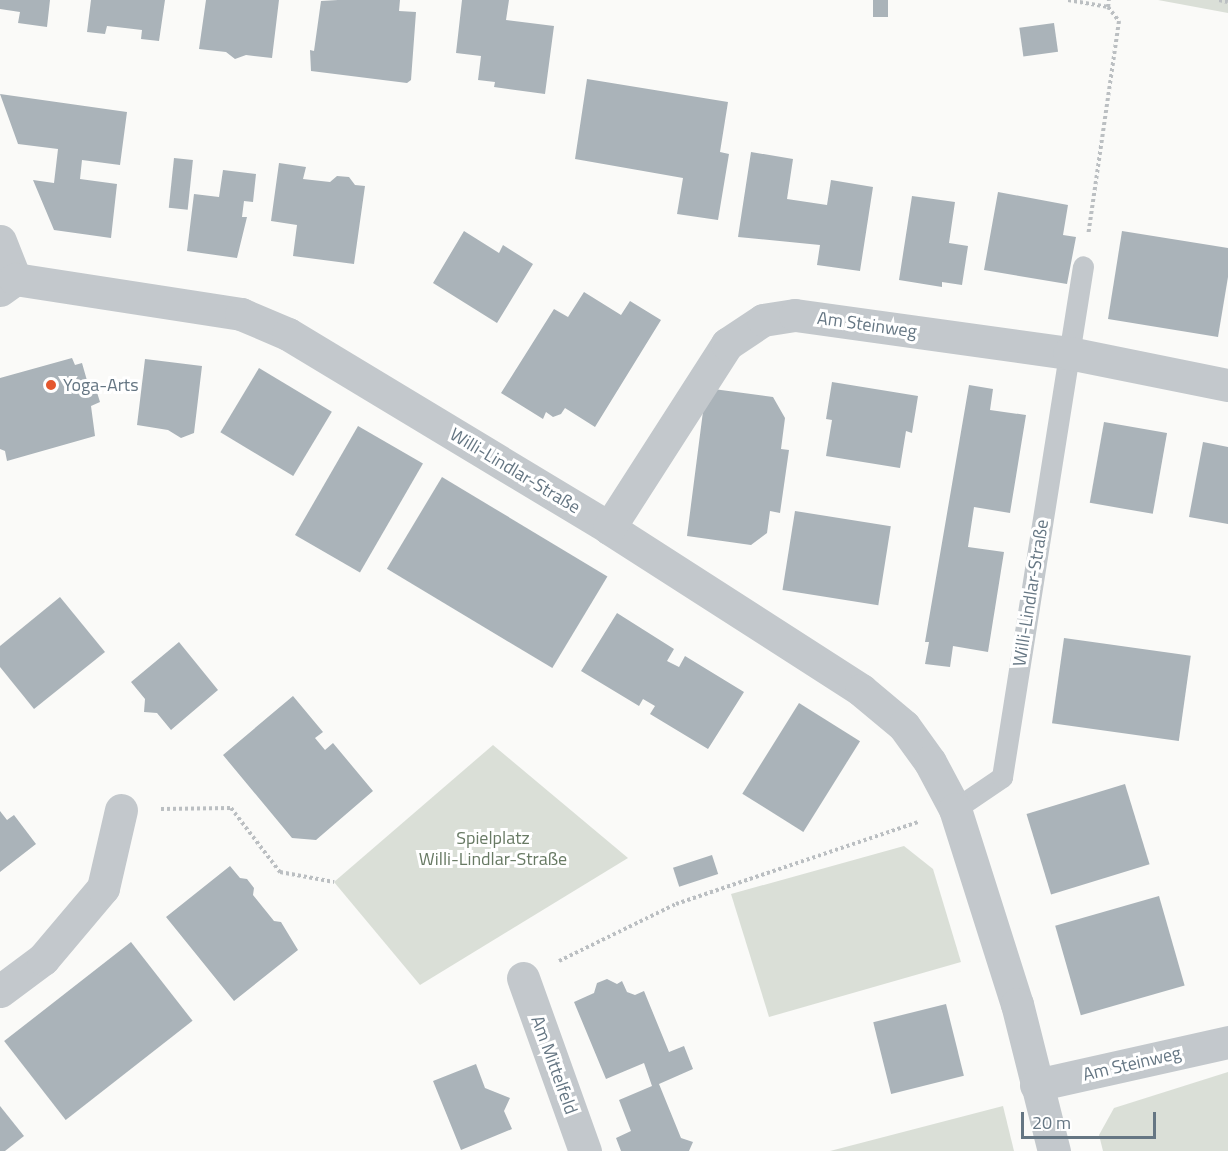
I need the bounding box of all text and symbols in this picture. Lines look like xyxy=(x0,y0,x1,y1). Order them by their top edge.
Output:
street label: Am Steinweg xyxy=(816,307,918,343)
place label: Yoga-Arts xyxy=(63,374,139,396)
marker: Yoga-Arts xyxy=(44,378,58,392)
street label: Willi-Lindlar-Straße xyxy=(446,424,584,518)
street label: Willi-Lindlar-Straße xyxy=(1009,518,1053,668)
park label: Spielplatz Willi-Lindlar-Straße xyxy=(419,828,567,870)
street label: Am Mittelfeld xyxy=(526,1013,582,1117)
street label: Am Steinweg xyxy=(1081,1042,1183,1086)
scale bar xyxy=(1024,1100,1159,1138)
text: 20 m xyxy=(1032,1109,1071,1136)

